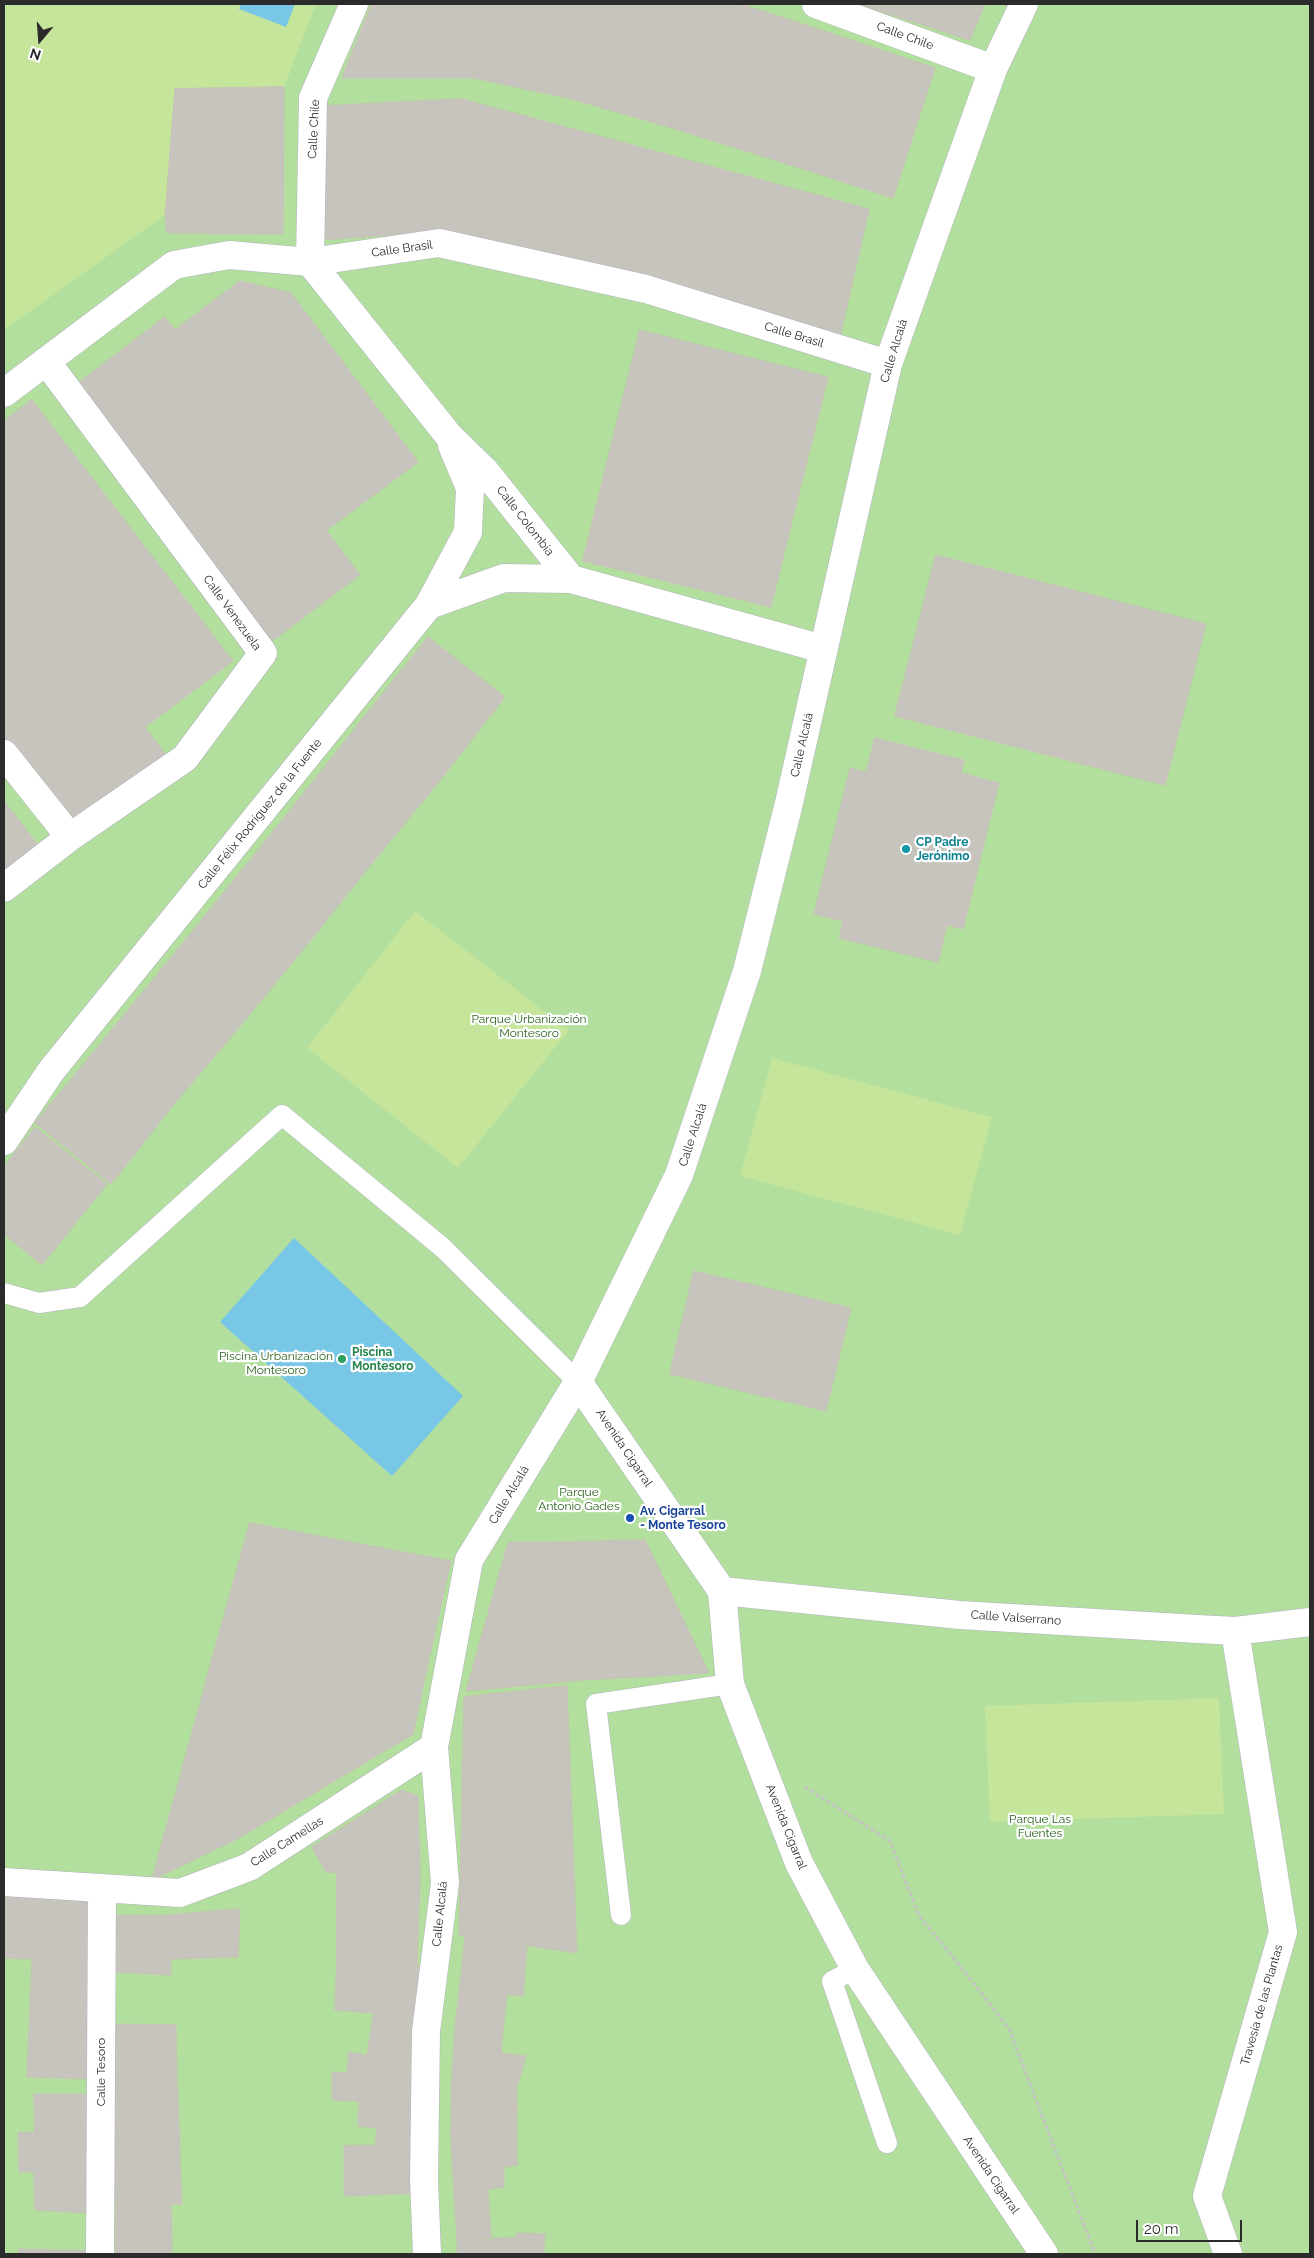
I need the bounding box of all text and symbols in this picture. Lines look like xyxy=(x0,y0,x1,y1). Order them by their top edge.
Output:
north arrow xyxy=(15,15,65,65)
street label: Calle Chile xyxy=(875,19,935,53)
text: N xyxy=(28,45,43,64)
street label: Calle Chile xyxy=(305,99,323,159)
street label: Calle Brasil xyxy=(370,238,434,260)
street label: Calle Alcalá xyxy=(878,317,910,385)
street label: Calle Brasil xyxy=(762,319,826,351)
street label: Calle Colombia xyxy=(493,483,557,559)
street label: Calle Venezuela xyxy=(200,573,264,653)
street label: Calle Alcalá xyxy=(788,711,816,779)
street label: Calle Félix Rodríguez de la Fuente xyxy=(195,736,325,892)
place label: CP Padre Jerónimo xyxy=(916,835,970,863)
marker: CP Padre Jerónimo xyxy=(900,843,912,855)
park label: Parque Urbanización Montesoro xyxy=(471,1012,587,1040)
street label: Calle Alcalá xyxy=(676,1102,710,1168)
place label: Piscina Montesoro xyxy=(352,1345,414,1373)
park label: Piscina Urbanización Montesoro xyxy=(219,1349,333,1377)
marker: Piscina Montesoro xyxy=(336,1353,348,1365)
street label: Avenida Cigarral xyxy=(593,1406,655,1490)
street label: Calle Alcalá xyxy=(486,1463,532,1527)
park label: Parque Antonio Gades xyxy=(538,1485,620,1513)
place label: Av. Cigarral - Monte Tesoro xyxy=(640,1504,726,1532)
marker: Av. Cigarral - Monte Tesoro xyxy=(624,1512,636,1524)
street label: Calle Valserrano xyxy=(970,1608,1062,1628)
street label: Avenida Cigarral xyxy=(762,1782,810,1872)
park label: Parque Las Fuentes xyxy=(1009,1812,1071,1840)
street label: Calle Camellas xyxy=(248,1814,326,1870)
street label: Calle Alcalá xyxy=(429,1881,451,1947)
street label: Travesía de las Plantas xyxy=(1238,1943,1286,2067)
street label: Calle Tesoro xyxy=(94,2038,108,2106)
street label: Avenida Cigarral xyxy=(960,2133,1022,2217)
scale bar xyxy=(1139,2210,1245,2242)
text: 20 m xyxy=(1144,2220,1179,2238)

